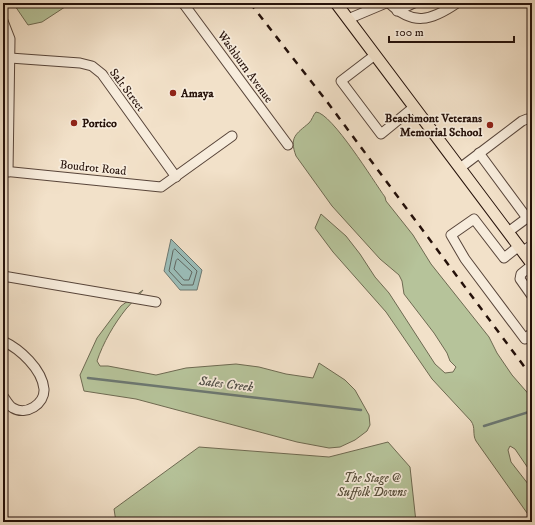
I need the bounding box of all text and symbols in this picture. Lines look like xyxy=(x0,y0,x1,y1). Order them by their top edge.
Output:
scale bar xyxy=(389,18,514,44)
text: 100 m xyxy=(395,25,424,40)
street label: Washburn Avenue xyxy=(213,27,276,106)
street label: Salt Street xyxy=(106,66,148,115)
place label: Amaya xyxy=(180,86,214,101)
marker: Amaya xyxy=(168,88,178,98)
place label: Beachmont Veterans Memorial School xyxy=(385,111,482,140)
place label: Portico xyxy=(82,116,117,131)
marker: Portico xyxy=(69,118,79,128)
marker: Beachmont Veterans Memorial School xyxy=(485,120,495,130)
street label: Boudrot Road xyxy=(59,157,127,179)
water label: Sales Creek xyxy=(197,373,255,395)
park label: The Stage @ Suffolk Downs xyxy=(336,471,407,501)

